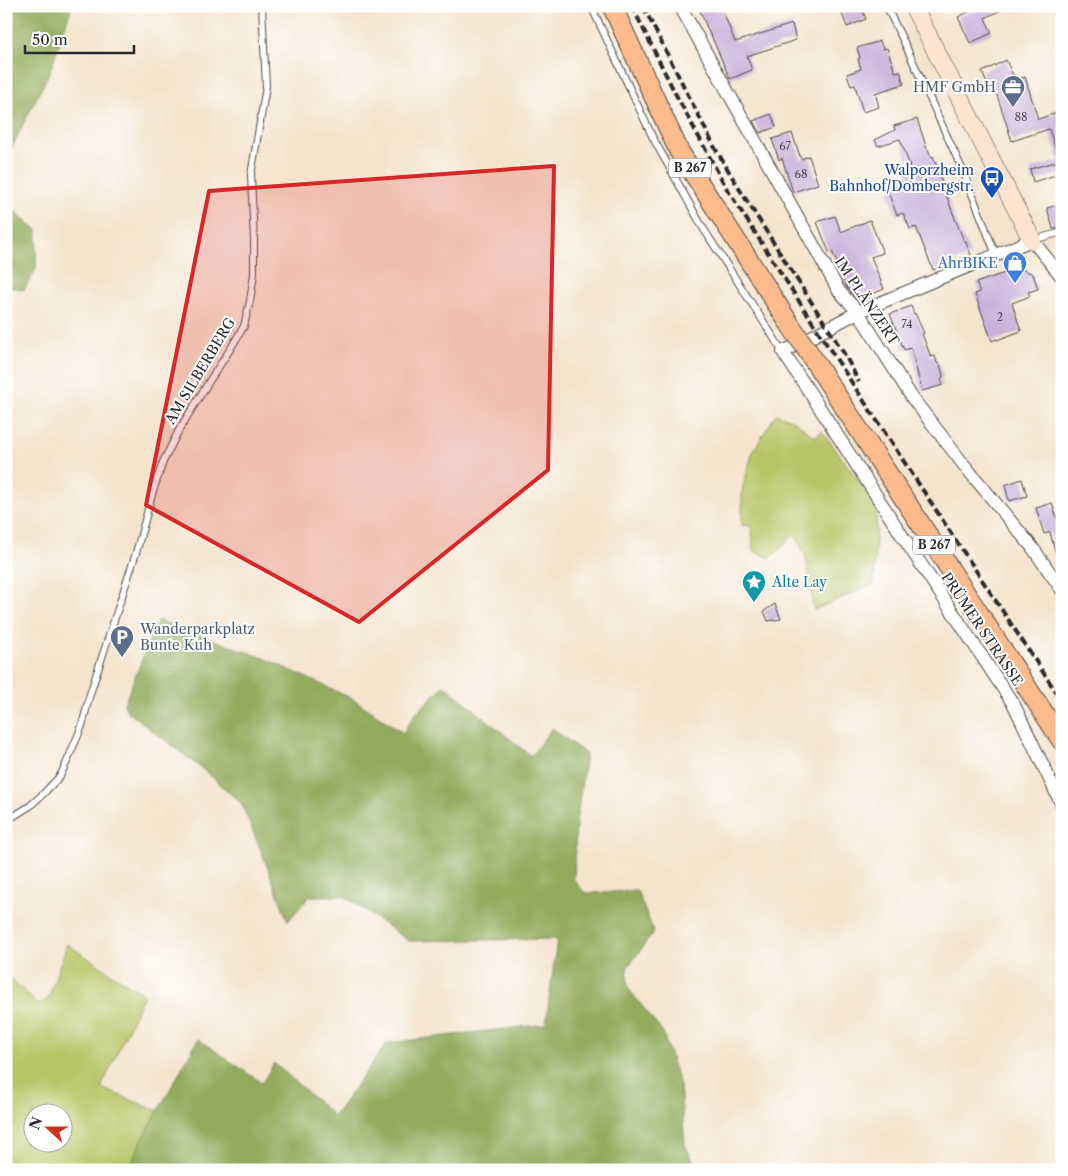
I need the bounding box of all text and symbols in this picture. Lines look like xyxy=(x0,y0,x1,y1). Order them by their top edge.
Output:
scale bar xyxy=(25,22,134,54)
text: 50 m xyxy=(32,30,68,49)
office icon: HMF GmbH xyxy=(1000,74,1026,108)
place label: HMF GmbH xyxy=(913,78,996,96)
house number: 88 xyxy=(1014,110,1028,124)
house number: 67 xyxy=(779,139,791,153)
road number: B 267 xyxy=(669,158,711,178)
place label: Walporzheim Bahnhof/Dombergstr. xyxy=(829,161,974,195)
bus stop icon: Walporzheim Bahnhof/Dombergstr. xyxy=(979,165,1005,199)
house number: 68 xyxy=(795,167,807,181)
shop icon: AhrBIKE xyxy=(1002,250,1028,284)
street label: IM PLÄNZERT xyxy=(831,253,904,349)
place label: AhrBIKE xyxy=(937,254,998,272)
house number: 2 xyxy=(997,310,1003,324)
street label: AM SILBERBERG xyxy=(161,314,239,429)
house number: 74 xyxy=(901,317,913,331)
road number: B 267 xyxy=(913,536,955,554)
place icon: Alte Lay xyxy=(741,569,767,603)
street label: PRÜMER STRASSE xyxy=(937,569,1027,689)
place label: Alte Lay xyxy=(771,573,827,591)
place label: Wanderparkplatz Bunte Kuh xyxy=(139,620,255,654)
parking icon: Wanderparkplatz Bunte Kuh xyxy=(109,624,135,658)
north arrow xyxy=(22,1104,72,1154)
text: N xyxy=(25,1114,46,1132)

